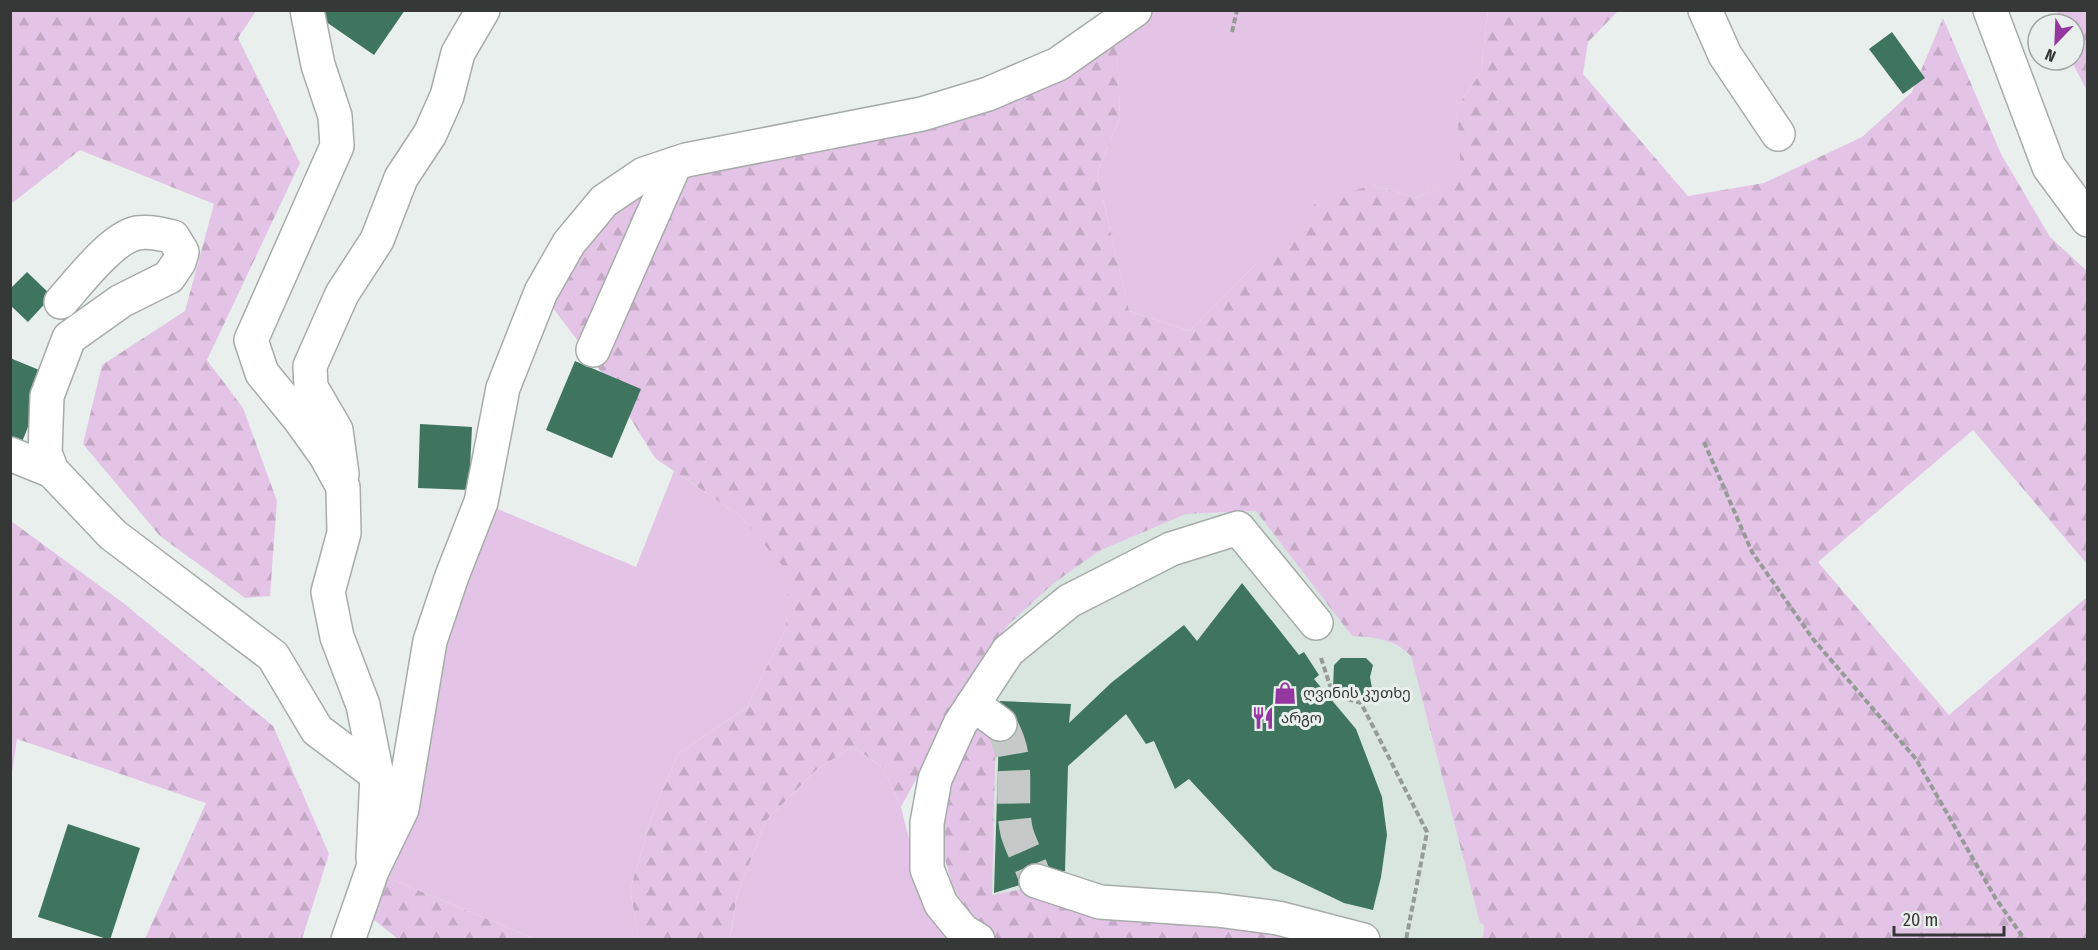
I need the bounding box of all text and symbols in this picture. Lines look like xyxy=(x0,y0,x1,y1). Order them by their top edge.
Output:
north arrow xyxy=(2026,12,2086,72)
text: N xyxy=(2042,45,2058,66)
shop icon: ღვინის კუთხე xyxy=(1272,680,1298,706)
place label: ღვინის კუთხე xyxy=(1303,684,1411,702)
restaurant icon: არგო xyxy=(1250,705,1276,731)
place label: არგო xyxy=(1281,709,1322,727)
scale bar xyxy=(1894,899,2004,937)
text: 20 m xyxy=(1903,909,1938,931)

